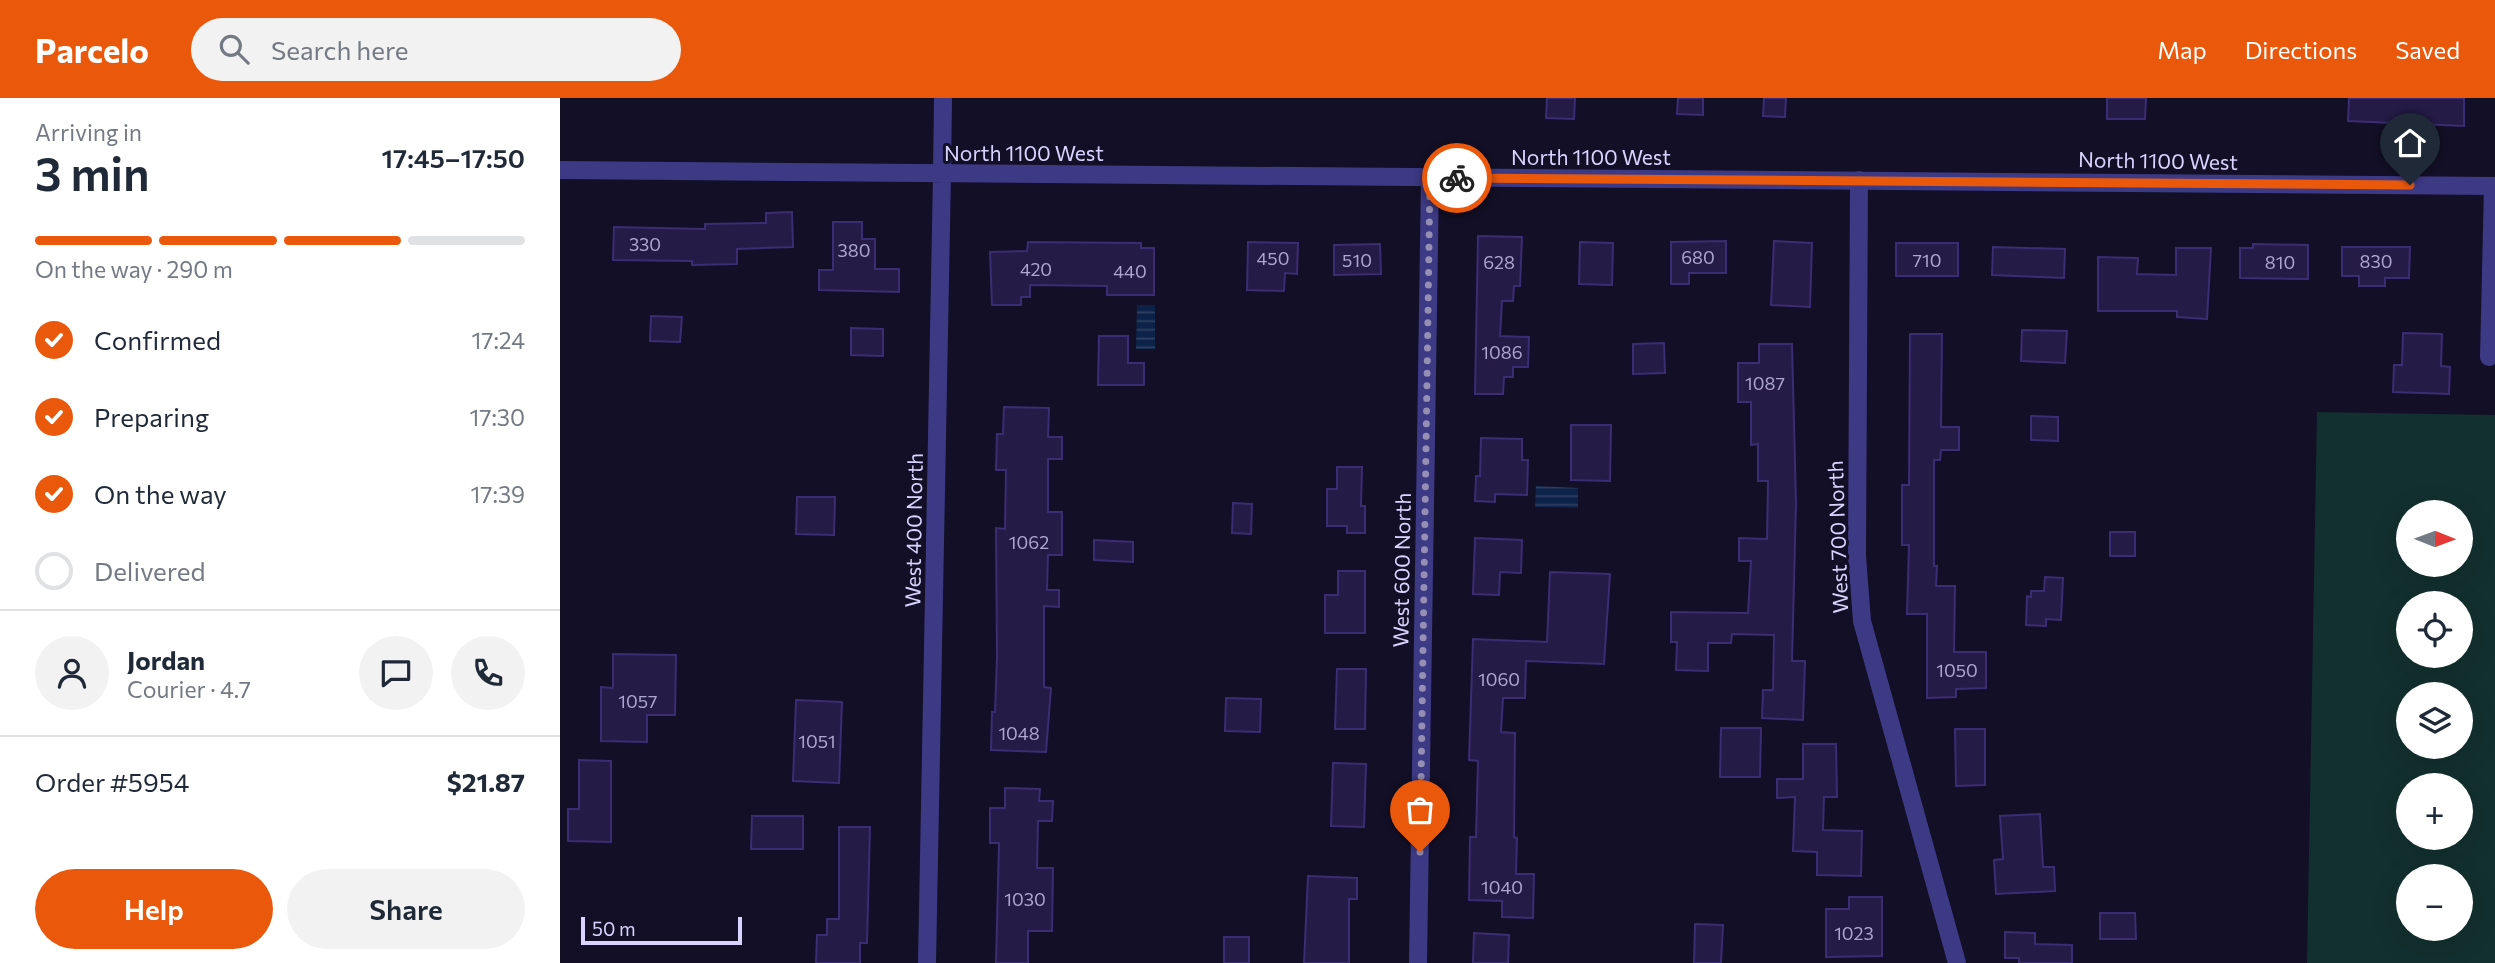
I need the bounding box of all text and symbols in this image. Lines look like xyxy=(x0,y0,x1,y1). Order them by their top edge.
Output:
search box xyxy=(191,18,681,81)
text: Parcelo xyxy=(35,29,149,70)
icon: search xyxy=(215,30,253,68)
text: Search here xyxy=(271,34,409,65)
text: Map xyxy=(2157,35,2207,64)
text: Directions xyxy=(2245,35,2357,64)
text: Saved xyxy=(2395,35,2460,64)
pin xyxy=(2380,113,2440,185)
text: Arriving in xyxy=(35,118,142,146)
icon: home xyxy=(2391,124,2429,162)
street label: North 1100 West xyxy=(944,140,1104,165)
text: 17:45–17:50 xyxy=(382,142,525,173)
courier xyxy=(1422,143,1492,213)
text: 3 min xyxy=(35,144,150,200)
street label: North 1100 West xyxy=(1511,144,1671,169)
street label: North 1100 West xyxy=(2078,146,2238,174)
icon: bike xyxy=(1438,159,1476,197)
house number: 330 xyxy=(629,233,661,255)
house number: 380 xyxy=(838,239,870,261)
house number: 680 xyxy=(1681,246,1715,268)
house number: 450 xyxy=(1257,247,1289,269)
house number: 510 xyxy=(1342,249,1372,271)
house number: 710 xyxy=(1913,249,1941,271)
house number: 830 xyxy=(2360,250,2392,272)
house number: 628 xyxy=(1483,251,1515,273)
house number: 810 xyxy=(2265,251,2295,273)
text: On the way · 290 m xyxy=(35,255,233,283)
house number: 420 xyxy=(1020,258,1052,280)
house number: 440 xyxy=(1113,260,1147,282)
icon: check xyxy=(35,321,73,359)
text: Confirmed xyxy=(94,324,221,355)
text: 17:24 xyxy=(471,326,525,354)
house number: 1086 xyxy=(1481,341,1523,363)
house number: 1087 xyxy=(1745,372,1785,394)
icon: check xyxy=(35,398,73,436)
text: Preparing xyxy=(94,401,209,432)
text: 17:30 xyxy=(469,403,525,431)
street label: West 400 North xyxy=(899,452,927,608)
street label: West 700 North xyxy=(1822,460,1852,614)
icon: check xyxy=(35,475,73,513)
text: On the way xyxy=(94,478,227,509)
text: 17:39 xyxy=(471,480,525,508)
street label: West 600 North xyxy=(1387,492,1415,648)
north arrow xyxy=(2396,500,2473,578)
map controls xyxy=(2396,500,2473,941)
house number: 1062 xyxy=(1009,531,1049,553)
text: Delivered xyxy=(94,555,205,586)
button: locate xyxy=(2396,591,2473,668)
button: person xyxy=(35,636,109,710)
button: chat xyxy=(359,636,433,710)
button: phone xyxy=(451,636,525,710)
text: Jordan xyxy=(127,644,205,675)
house number: 1050 xyxy=(1936,659,1978,681)
house number: 1060 xyxy=(1478,668,1520,690)
text: Courier · 4.7 xyxy=(127,675,251,703)
button: layers xyxy=(2396,682,2473,759)
house number: 1057 xyxy=(618,690,658,712)
house number: 1048 xyxy=(998,722,1040,744)
house number: 1051 xyxy=(798,730,836,752)
text: Order #5954 xyxy=(35,766,189,797)
text: $21.87 xyxy=(447,766,525,797)
button: + xyxy=(2396,773,2473,850)
pin xyxy=(1390,780,1450,852)
icon: bag xyxy=(1401,791,1439,829)
button: − xyxy=(2396,864,2473,941)
button: Help xyxy=(35,869,273,949)
button: Share xyxy=(287,869,525,949)
house number: 1040 xyxy=(1481,876,1523,898)
house number: 1030 xyxy=(1004,888,1046,910)
scale bar xyxy=(581,914,742,946)
text: 50 m xyxy=(592,917,636,940)
house number: 1023 xyxy=(1834,922,1874,944)

